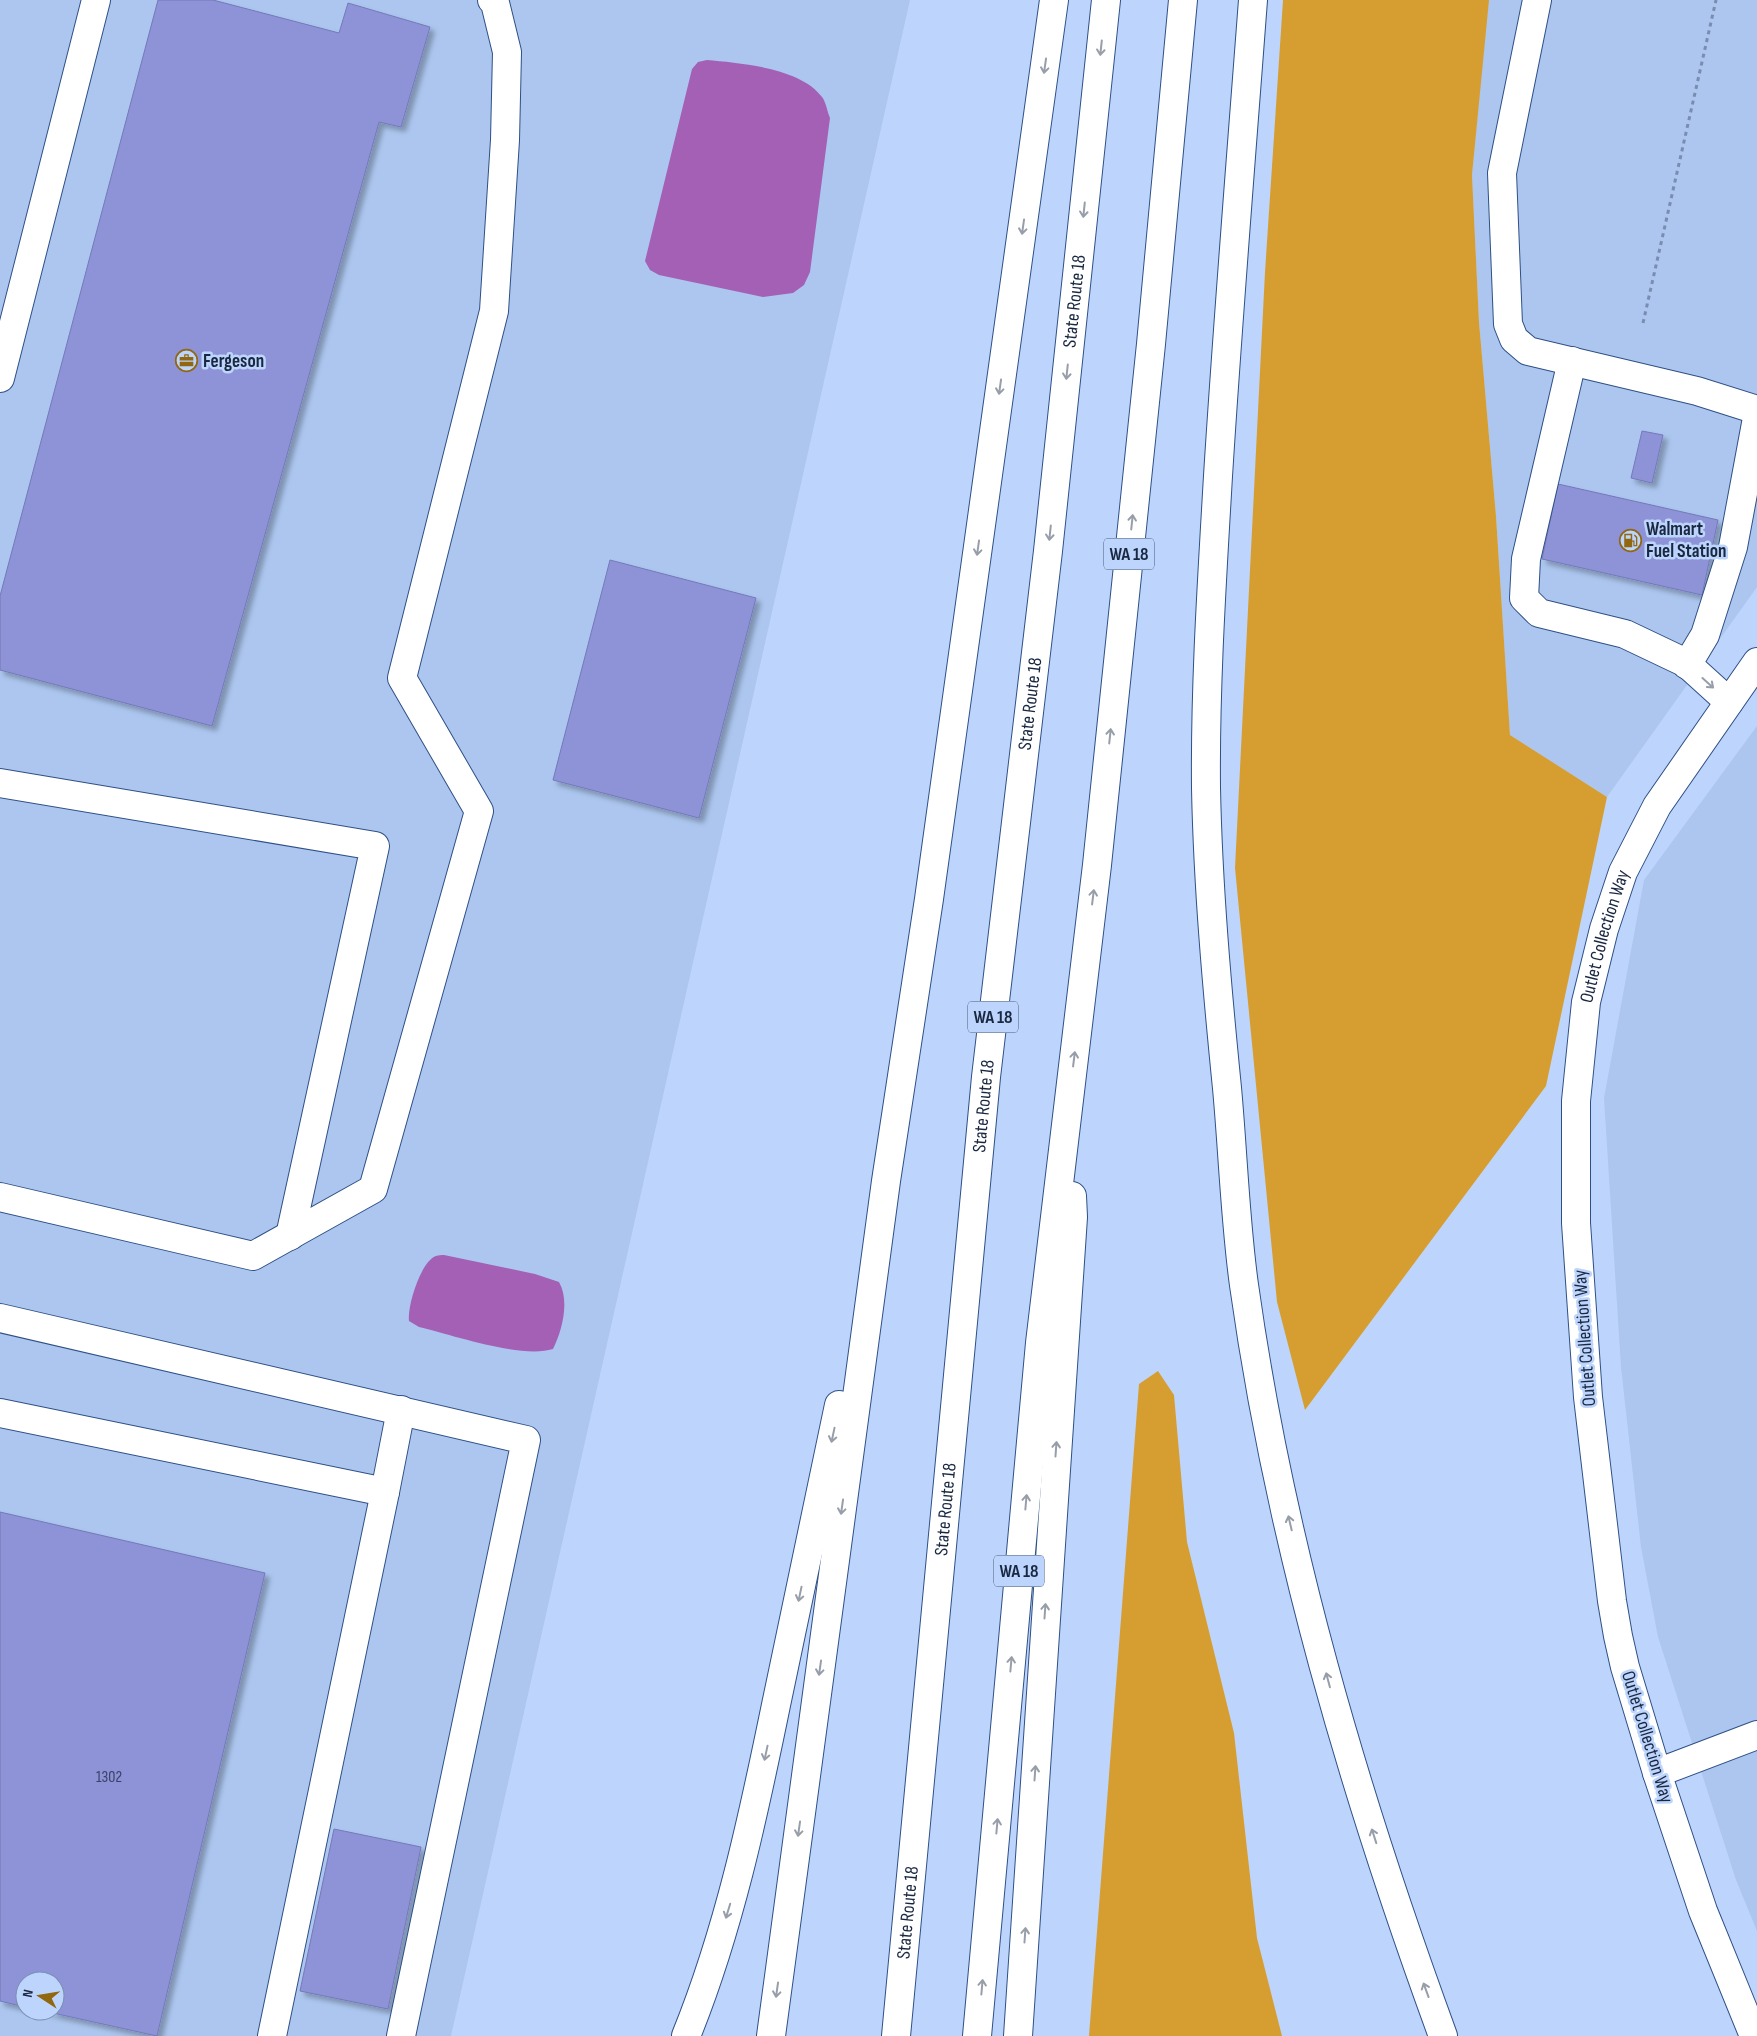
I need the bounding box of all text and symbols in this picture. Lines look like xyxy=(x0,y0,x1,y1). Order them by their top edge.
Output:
one-way arrow xyxy=(1096,40,1105,56)
one-way arrow xyxy=(1040,57,1050,73)
one-way arrow xyxy=(1079,202,1089,218)
one-way arrow xyxy=(1018,218,1028,234)
street label: State Route 18 xyxy=(1058,254,1091,349)
office icon: Fergeson xyxy=(175,349,199,373)
place label: Fergeson xyxy=(203,350,264,373)
one-way arrow xyxy=(1062,363,1072,379)
one-way arrow xyxy=(995,379,1005,395)
one-way arrow xyxy=(1128,514,1137,530)
place label: Walmart Fuel Station xyxy=(1646,518,1726,563)
one-way arrow xyxy=(1045,525,1055,541)
fuel station icon: Walmart Fuel Station xyxy=(1618,528,1642,552)
road number: WA 18 xyxy=(1104,538,1154,570)
one-way arrow xyxy=(973,540,983,556)
street label: State Route 18 xyxy=(1013,656,1047,751)
one-way arrow xyxy=(1701,678,1714,689)
one-way arrow xyxy=(1105,728,1115,744)
street label: Outlet Collection Way xyxy=(1575,866,1635,1005)
one-way arrow xyxy=(1088,890,1098,906)
road number: WA 18 xyxy=(968,1002,1018,1032)
one-way arrow xyxy=(1069,1051,1079,1067)
street label: State Route 18 xyxy=(967,1058,999,1154)
street label: Outlet Collection Way xyxy=(1569,1268,1601,1407)
one-way arrow xyxy=(828,1426,837,1442)
one-way arrow xyxy=(1052,1441,1061,1457)
street label: State Route 18 xyxy=(930,1462,961,1557)
one-way arrow xyxy=(1021,1494,1030,1510)
one-way arrow xyxy=(837,1499,847,1515)
one-way arrow xyxy=(1285,1515,1294,1531)
road number: WA 18 xyxy=(994,1555,1044,1586)
one-way arrow xyxy=(794,1585,804,1601)
one-way arrow xyxy=(1041,1603,1050,1619)
one-way arrow xyxy=(1006,1656,1016,1672)
one-way arrow xyxy=(815,1660,825,1676)
street label: Outlet Collection Way xyxy=(1616,1668,1678,1806)
one-way arrow xyxy=(1323,1673,1333,1689)
one-way arrow xyxy=(761,1744,771,1760)
one-way arrow xyxy=(1031,1765,1040,1781)
house number: 1302 xyxy=(96,1768,122,1787)
one-way arrow xyxy=(992,1818,1001,1834)
one-way arrow xyxy=(793,1821,803,1837)
one-way arrow xyxy=(1369,1829,1378,1845)
street label: State Route 18 xyxy=(892,1865,923,1960)
one-way arrow xyxy=(723,1902,733,1918)
one-way arrow xyxy=(1021,1927,1030,1943)
north arrow xyxy=(15,1971,65,2021)
one-way arrow xyxy=(977,1980,986,1996)
one-way arrow xyxy=(772,1982,782,1998)
one-way arrow xyxy=(1421,1983,1430,1998)
text: N xyxy=(19,1988,37,1999)

